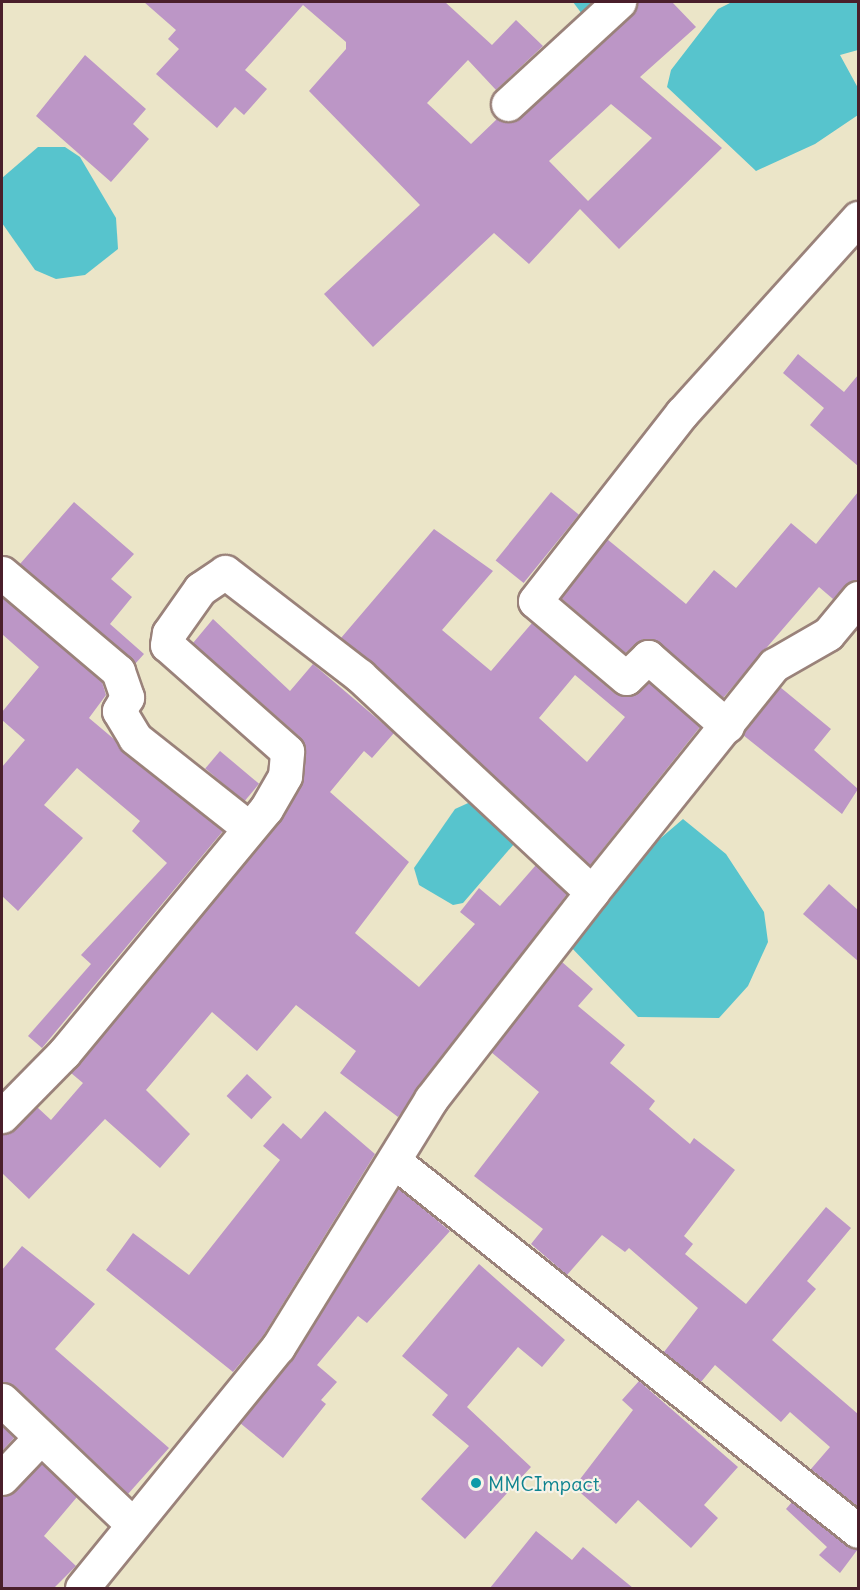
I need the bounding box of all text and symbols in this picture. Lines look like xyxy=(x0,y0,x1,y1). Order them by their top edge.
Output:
place label: MMCImpact xyxy=(488,1471,599,1495)
marker: MMCImpact xyxy=(469,1476,483,1490)

